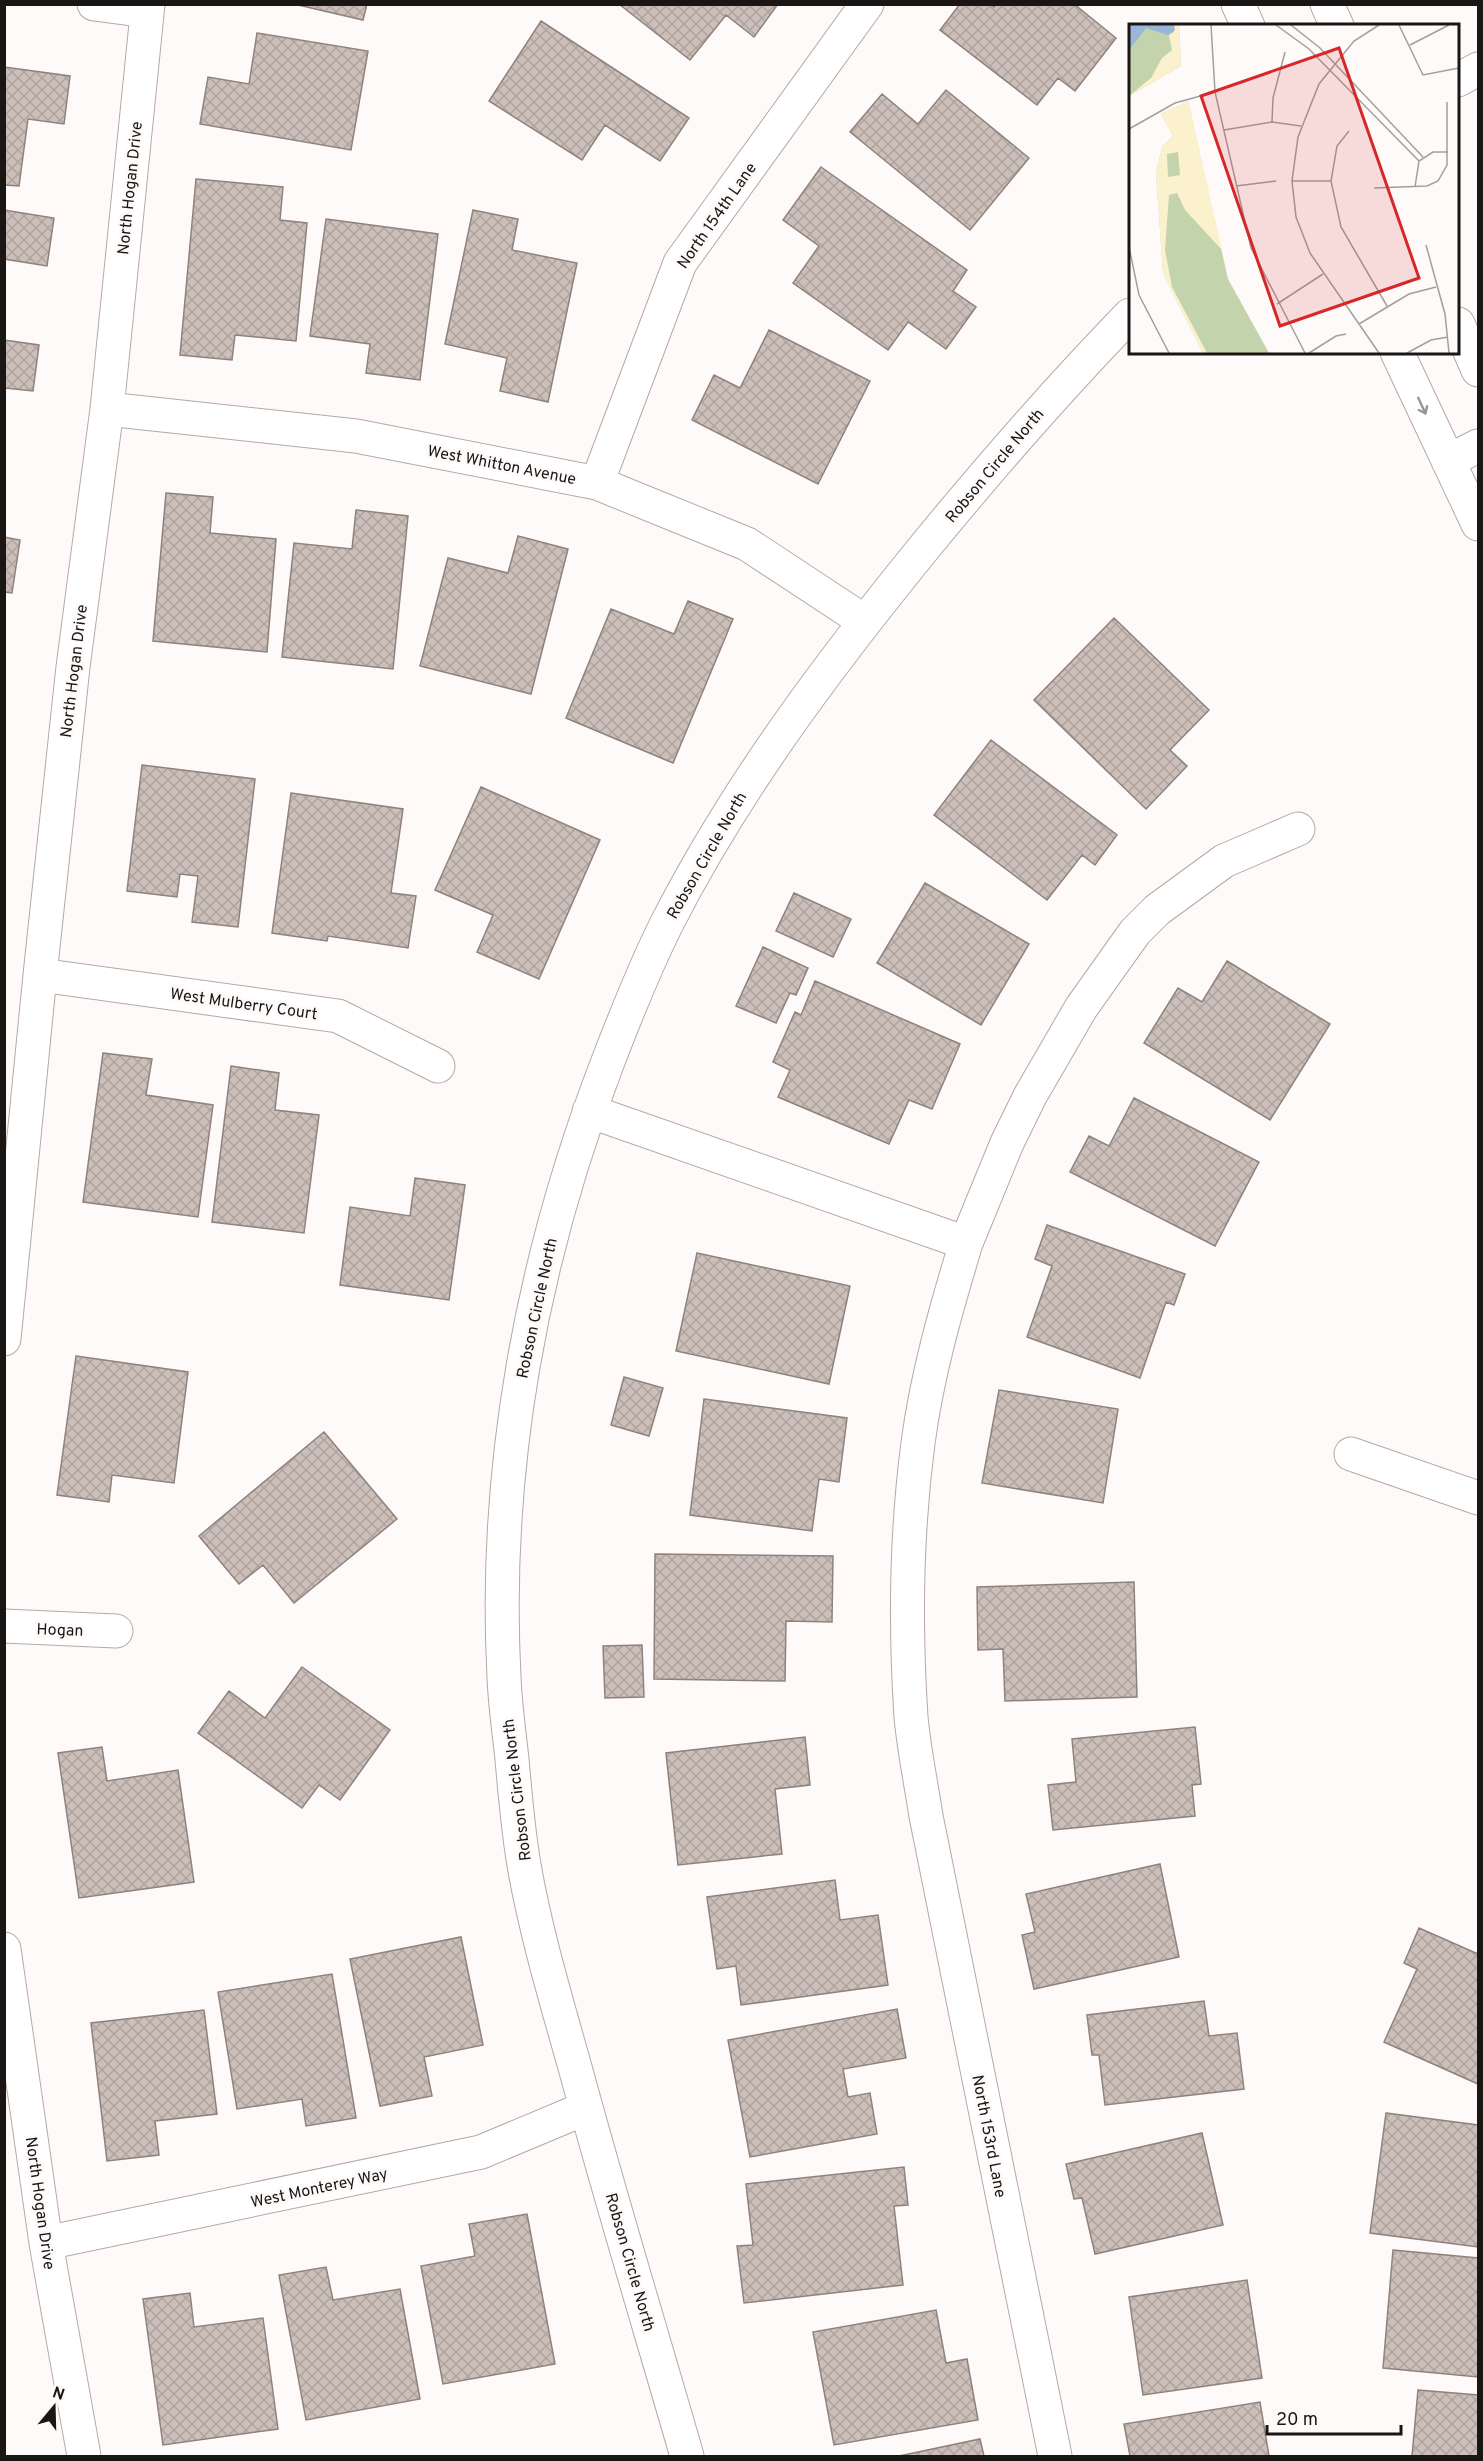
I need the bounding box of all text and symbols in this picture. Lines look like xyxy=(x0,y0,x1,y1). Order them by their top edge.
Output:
inset map xyxy=(1129,24,1459,354)
street label: North Hogan Drive xyxy=(114,121,148,256)
street label: North 154th Lane xyxy=(674,159,762,273)
one-way arrow xyxy=(1416,396,1428,414)
street label: Robson Circle North xyxy=(942,405,1049,528)
street label: West Whitton Avenue xyxy=(426,442,578,490)
street label: North Hogan Drive xyxy=(57,604,93,739)
street label: Robson Circle North xyxy=(663,789,752,923)
street label: West Mulberry Court xyxy=(169,985,319,1025)
street label: Robson Circle North xyxy=(513,1236,563,1381)
street label: Hogan xyxy=(36,1620,84,1642)
street label: Robson Circle North xyxy=(499,1717,537,1862)
street label: North 153rd Lane xyxy=(966,2073,1010,2200)
street label: North Hogan Drive xyxy=(20,2136,58,2271)
street label: West Monterey Way xyxy=(249,2165,390,2213)
street label: Robson Circle North xyxy=(600,2191,658,2334)
north arrow xyxy=(24,2377,84,2437)
text: N xyxy=(50,2383,67,2406)
scale bar xyxy=(1267,2398,1400,2436)
text: 20 m xyxy=(1276,2409,1318,2432)

